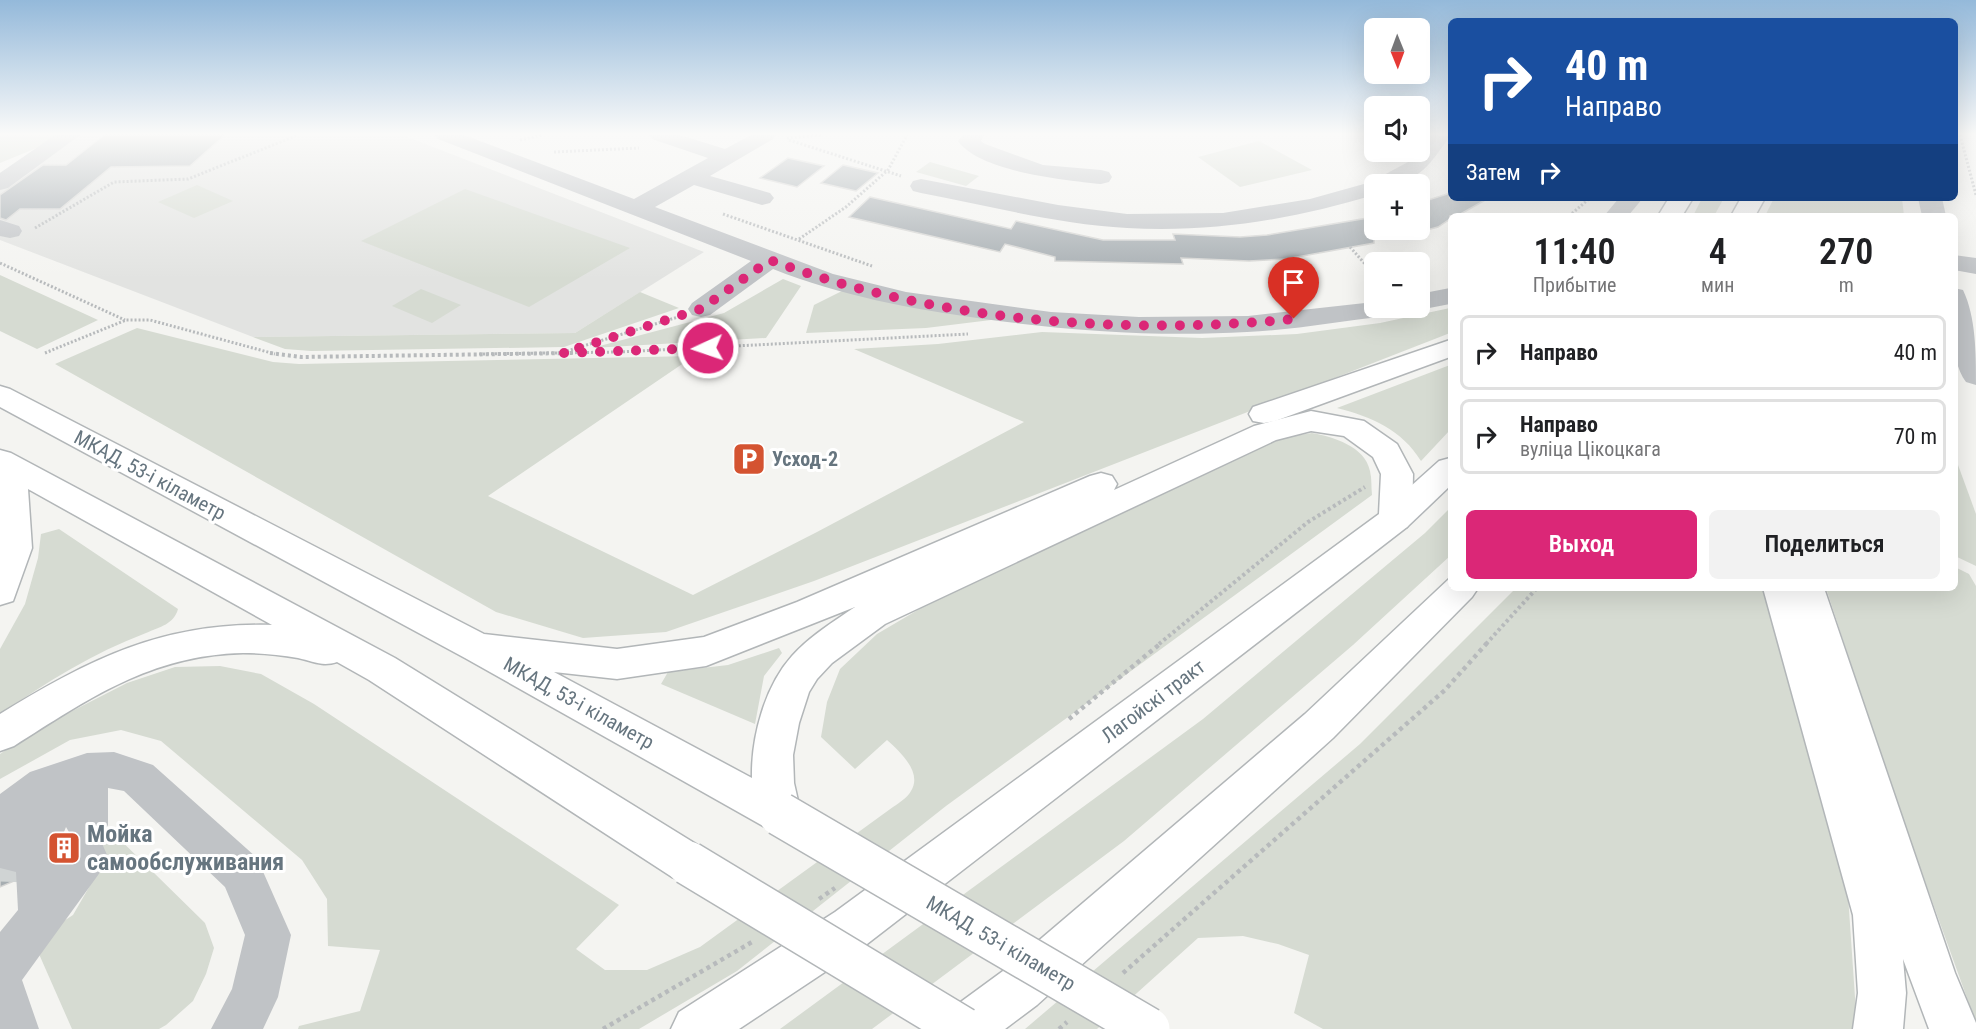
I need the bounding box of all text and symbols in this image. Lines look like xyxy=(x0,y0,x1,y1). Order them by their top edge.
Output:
north arrow xyxy=(1364,18,1430,84)
map controls xyxy=(1364,18,1430,318)
text: 40 m xyxy=(1565,41,1648,90)
icon: right xyxy=(1466,42,1544,120)
text: Направо xyxy=(1565,91,1662,123)
button: sound xyxy=(1364,96,1430,162)
icon: right xyxy=(1533,156,1566,189)
text: Затем xyxy=(1466,160,1521,185)
button: + xyxy=(1364,174,1430,240)
text: 11:40 xyxy=(1534,231,1616,273)
text: 4 xyxy=(1709,231,1727,273)
text: 270 xyxy=(1819,231,1873,273)
button: − xyxy=(1364,252,1430,318)
pin xyxy=(1268,257,1319,319)
icon: arrive xyxy=(1277,266,1310,299)
text: Прибытие xyxy=(1533,273,1616,297)
text: мин xyxy=(1701,273,1734,297)
text: m xyxy=(1839,273,1854,297)
position arrow xyxy=(676,316,740,380)
icon: right xyxy=(1469,336,1502,369)
text: Направо xyxy=(1520,340,1598,365)
text: 40 m xyxy=(1894,340,1937,365)
text: Направо xyxy=(1520,412,1598,437)
icon: right xyxy=(1469,420,1502,453)
text: 70 m xyxy=(1894,424,1937,449)
street label: МКАД, 53-і кіламетр xyxy=(70,425,230,525)
text: вуліца Цікоцкага xyxy=(1520,437,1661,461)
parking icon: Усход-2 xyxy=(731,441,767,477)
place label: Усход-2 xyxy=(772,447,838,471)
button: Выход xyxy=(1466,510,1697,579)
button: Поделиться xyxy=(1709,510,1940,579)
street label: МКАД, 53-і кіламетр xyxy=(500,652,658,754)
street label: Лагойскі тракт xyxy=(1096,654,1210,748)
place label: Мойка самообслуживания xyxy=(87,820,284,876)
building icon: Мойка самообслуживания xyxy=(46,830,82,866)
street label: МКАД, 53-і кіламетр xyxy=(922,891,1080,995)

